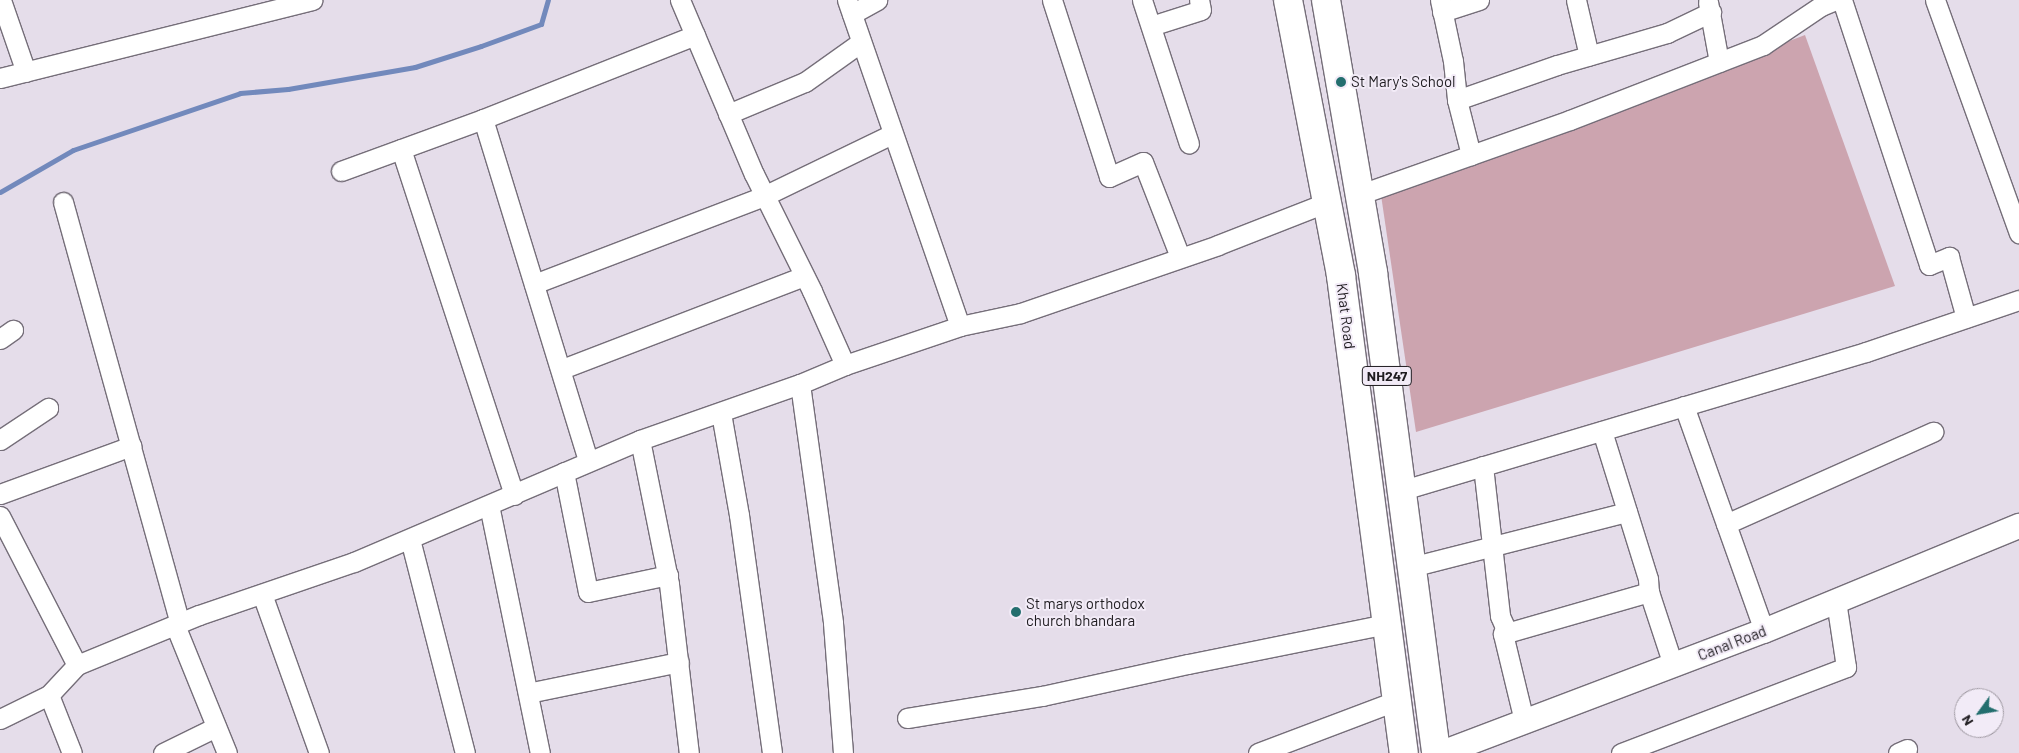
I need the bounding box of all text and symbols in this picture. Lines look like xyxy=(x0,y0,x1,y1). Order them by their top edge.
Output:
place label: St Mary's School xyxy=(1351,73,1456,91)
marker: St Mary's School xyxy=(1335,76,1347,88)
street label: Khat Road xyxy=(1333,282,1359,350)
road number: NH247 xyxy=(1361,364,1413,388)
place label: St marys orthodox church bhandara xyxy=(1026,594,1145,629)
marker: St marys orthodox church bhandara xyxy=(1010,606,1022,618)
street label: Canal Road xyxy=(1695,622,1769,664)
north arrow xyxy=(1954,688,2004,738)
text: N xyxy=(1957,712,1976,729)

